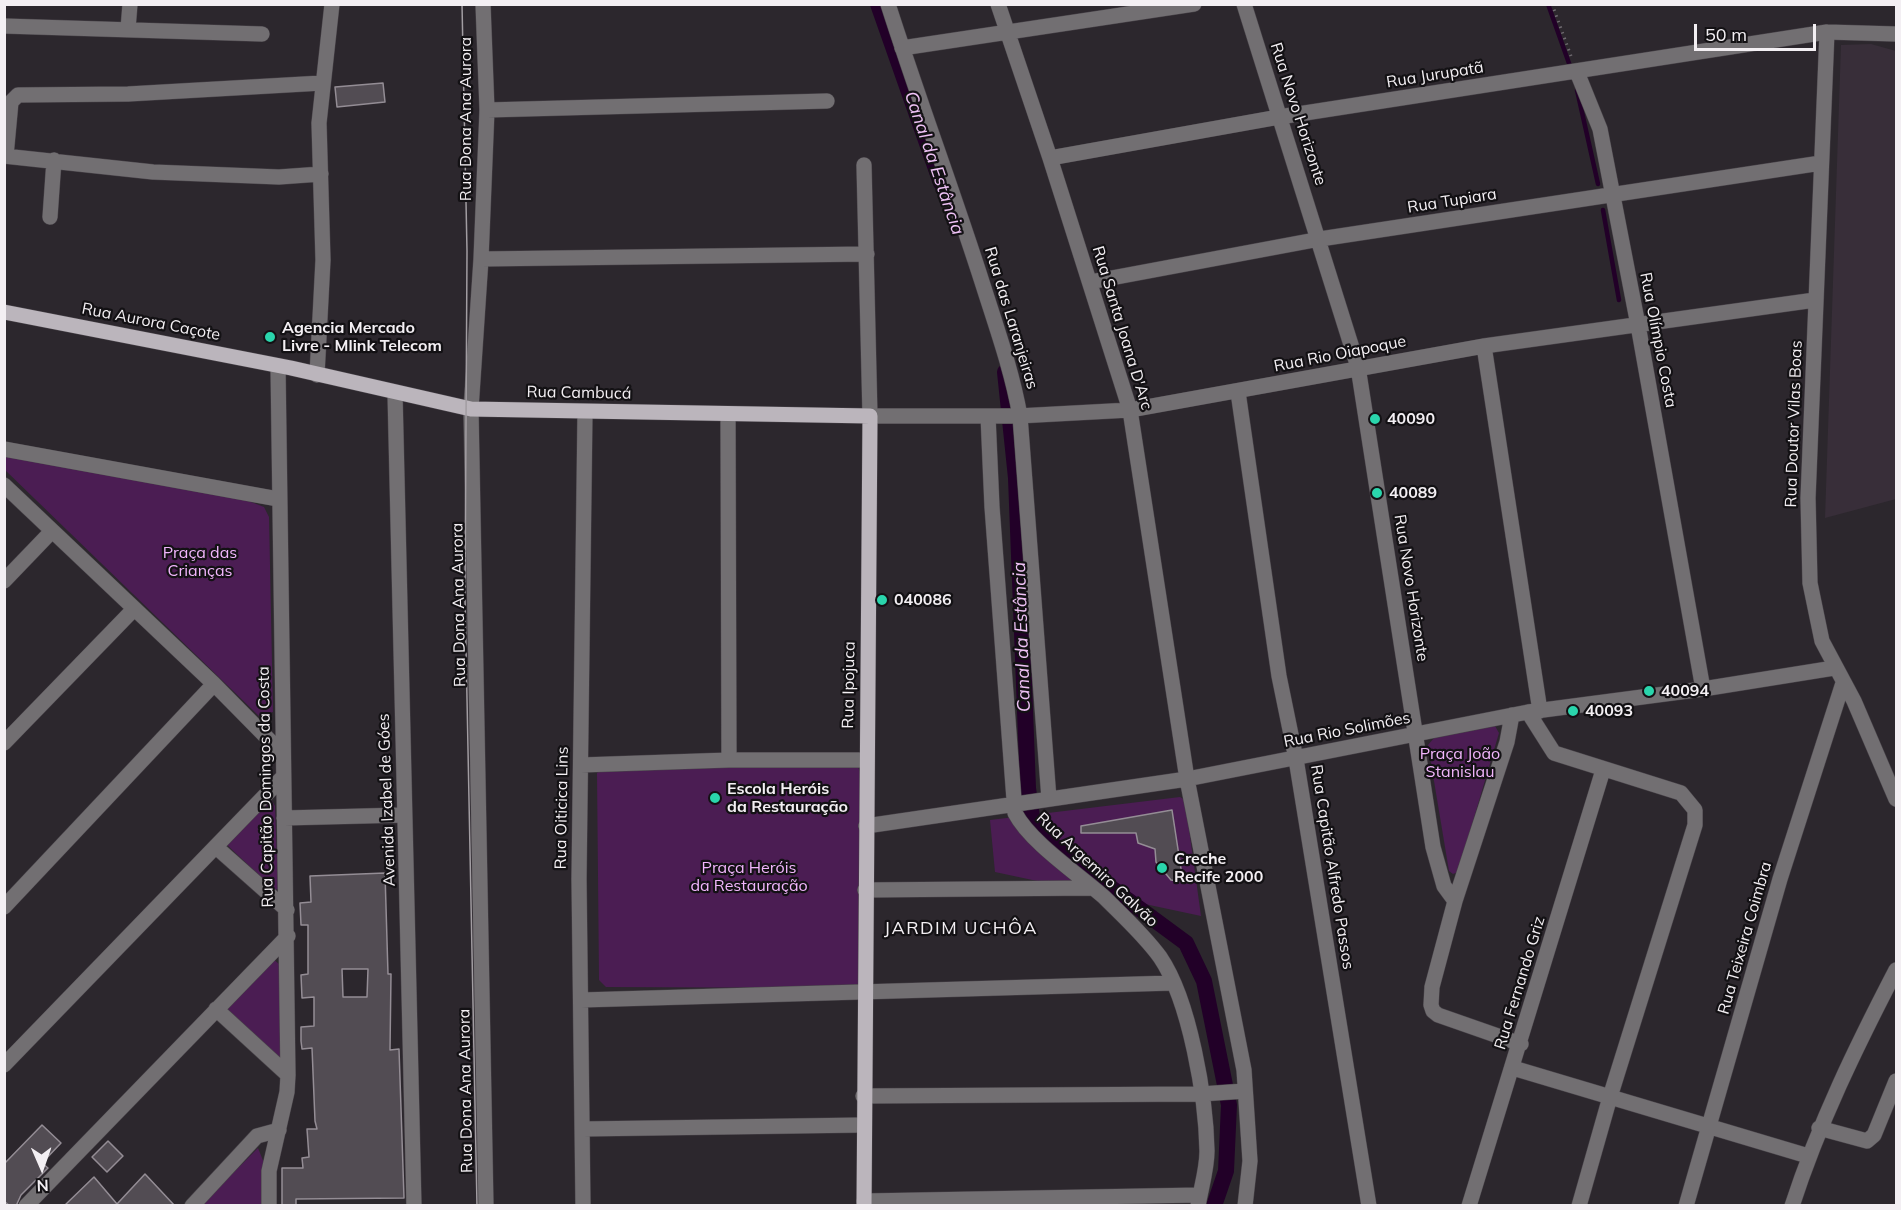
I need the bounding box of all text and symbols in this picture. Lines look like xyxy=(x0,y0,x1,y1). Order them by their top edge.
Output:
scale bar xyxy=(1697,12,1818,50)
text: 50 m xyxy=(1705,23,1747,46)
street label: Rua Dona Ana Aurora xyxy=(456,37,476,201)
street label: Rua Novo Horizonte xyxy=(1266,40,1330,188)
street label: Rua Jurupatã xyxy=(1385,58,1485,92)
water label: Canal da Estância xyxy=(899,88,969,238)
street label: Rua Tupiara xyxy=(1406,184,1498,218)
street label: Rua das Laranjeiras xyxy=(980,244,1042,392)
street label: Rua Santa Joana D'Arc xyxy=(1088,244,1156,412)
street label: Rua Olímpio Costa xyxy=(1635,271,1681,409)
street label: Rua Aurora Caçote xyxy=(80,299,222,345)
place label: Agencia Mercado Livre - Mlink Telecom xyxy=(282,318,442,356)
marker: Agencia Mercado Livre - Mlink Telecom xyxy=(263,330,277,344)
street label: Rua Rio Oiapoque xyxy=(1272,332,1408,376)
street label: Rua Doutor Vilas Boas xyxy=(1781,340,1807,508)
street label: Rua Cambucá xyxy=(526,382,632,404)
place label: 40090 xyxy=(1387,409,1435,429)
marker: 40090 xyxy=(1368,412,1382,426)
place label: 40089 xyxy=(1389,483,1437,503)
marker: 40089 xyxy=(1370,486,1384,500)
street label: Rua Novo Horizonte xyxy=(1390,513,1432,663)
street label: Rua Dona Ana Aurora xyxy=(448,523,470,687)
park label: Praça das Crianças xyxy=(163,543,237,581)
water label: Canal da Estância xyxy=(1009,561,1035,713)
place label: 040086 xyxy=(894,590,952,610)
marker: 040086 xyxy=(875,593,889,607)
street label: Rua Ipojuca xyxy=(839,641,859,729)
street label: Rua Capitão Domingos da Costa xyxy=(254,666,278,908)
place label: 40094 xyxy=(1661,681,1709,701)
marker: 40094 xyxy=(1642,684,1656,698)
place label: 40093 xyxy=(1585,701,1633,721)
marker: 40093 xyxy=(1566,704,1580,718)
street label: Rua Rio Solimões xyxy=(1282,708,1412,752)
street label: Avenida Izabel de Góes xyxy=(374,713,400,887)
park label: Praça João Stanislau xyxy=(1420,744,1500,782)
street label: Rua Oiticica Lins xyxy=(551,746,573,870)
street label: Rua Capitão Alfredo Passos xyxy=(1306,763,1358,971)
place label: Escola Heróis da Restauração xyxy=(727,779,848,817)
marker: Escola Heróis da Restauração xyxy=(708,791,722,805)
street label: Rua Argemiro Galvão xyxy=(1032,809,1162,931)
place label: Creche Recife 2000 xyxy=(1174,849,1263,887)
park label: Praça Heróis da Restauração xyxy=(690,858,808,896)
street label: Rua Teixeira Coimbra xyxy=(1714,860,1776,1016)
marker: Creche Recife 2000 xyxy=(1155,861,1169,875)
street label: Rua Fernando Griz xyxy=(1491,914,1549,1052)
district label: JARDIM UCHÔA xyxy=(884,918,1038,940)
street label: Rua Dona Ana Aurora xyxy=(455,1009,477,1173)
north arrow xyxy=(12,1138,72,1198)
text: N xyxy=(36,1176,49,1196)

